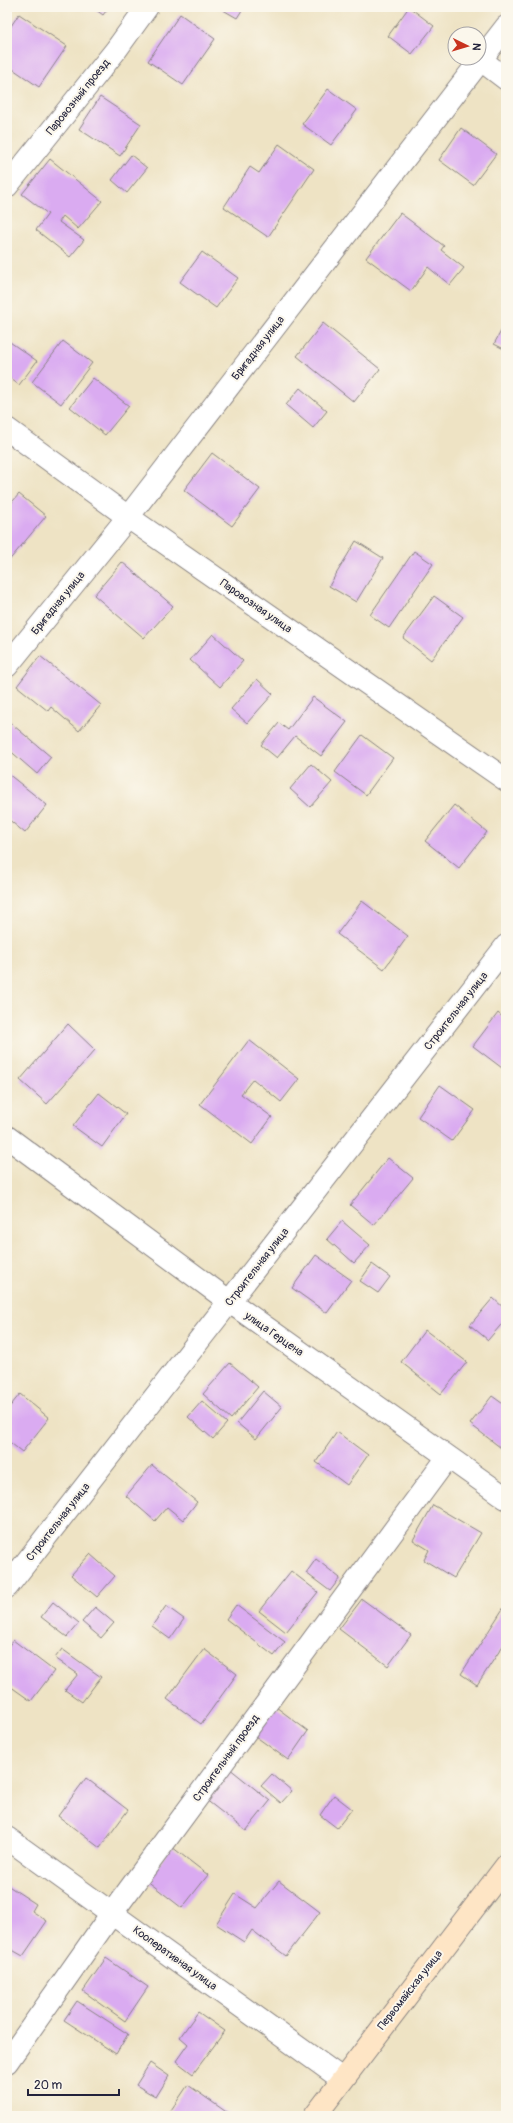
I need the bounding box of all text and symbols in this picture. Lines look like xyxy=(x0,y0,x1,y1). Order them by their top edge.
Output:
north arrow xyxy=(447,26,487,66)
text: N xyxy=(470,43,483,52)
street label: Паровозный проезд xyxy=(43,56,113,137)
street label: Бригадная улица xyxy=(229,313,287,383)
street label: Бригадная улица xyxy=(28,569,88,637)
street label: Паровозная улица xyxy=(217,576,295,636)
street label: Строительная улица xyxy=(421,969,491,1053)
street label: Строительная улица xyxy=(222,1225,292,1309)
street label: улица Герцена xyxy=(241,1308,306,1359)
street label: Строительная улица xyxy=(23,1480,93,1564)
street label: Строительный проезд xyxy=(190,1712,262,1804)
street label: Кооперативная улица xyxy=(130,1923,220,1993)
street label: Первомайская улица xyxy=(375,1948,445,2032)
scale bar xyxy=(28,2071,119,2097)
text: 20 m xyxy=(34,2078,63,2093)

